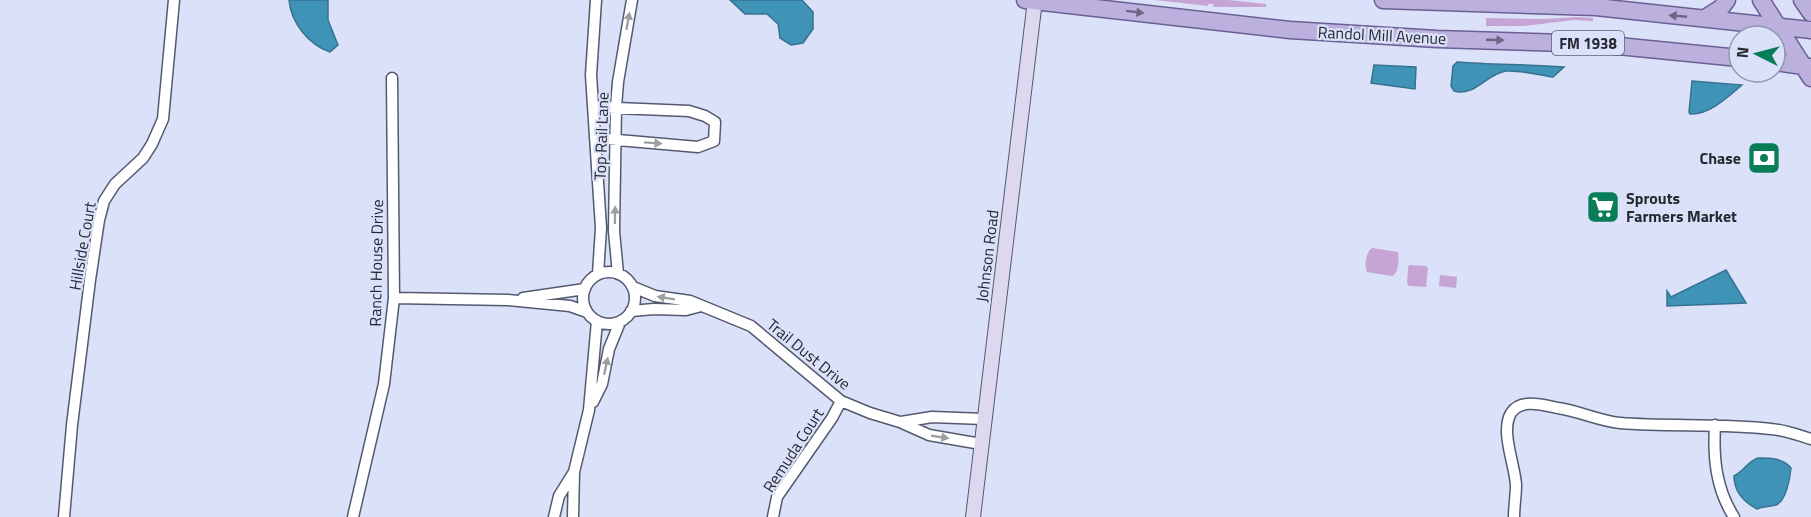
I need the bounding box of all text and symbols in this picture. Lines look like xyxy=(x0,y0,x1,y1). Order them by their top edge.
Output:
one-way arrow xyxy=(1125,8,1144,17)
one-way arrow xyxy=(1669,11,1688,21)
one-way arrow xyxy=(624,12,633,31)
street label: Randol Mill Avenue xyxy=(1317,20,1447,50)
north arrow xyxy=(1727,24,1787,84)
road number: FM 1938 xyxy=(1552,31,1624,55)
one-way arrow xyxy=(1486,36,1505,45)
text: N xyxy=(1730,46,1755,59)
street label: Top Rail Lane xyxy=(587,91,615,181)
one-way arrow xyxy=(643,139,662,148)
bank icon: Chase xyxy=(1746,140,1782,176)
place label: Chase xyxy=(1700,146,1741,170)
place label: Sprouts Farmers Market xyxy=(1626,186,1737,228)
supermarket icon: Sprouts Farmers Market xyxy=(1585,189,1621,225)
street label: Ranch House Drive xyxy=(363,199,389,327)
street label: Hillside Court xyxy=(62,200,102,292)
one-way arrow xyxy=(610,206,619,225)
street label: Johnson Road xyxy=(969,208,1005,304)
one-way arrow xyxy=(657,293,676,302)
street label: Trail Dust Drive xyxy=(762,313,856,395)
one-way arrow xyxy=(601,357,611,376)
street label: Remuda Court xyxy=(757,403,829,497)
one-way arrow xyxy=(930,433,949,442)

